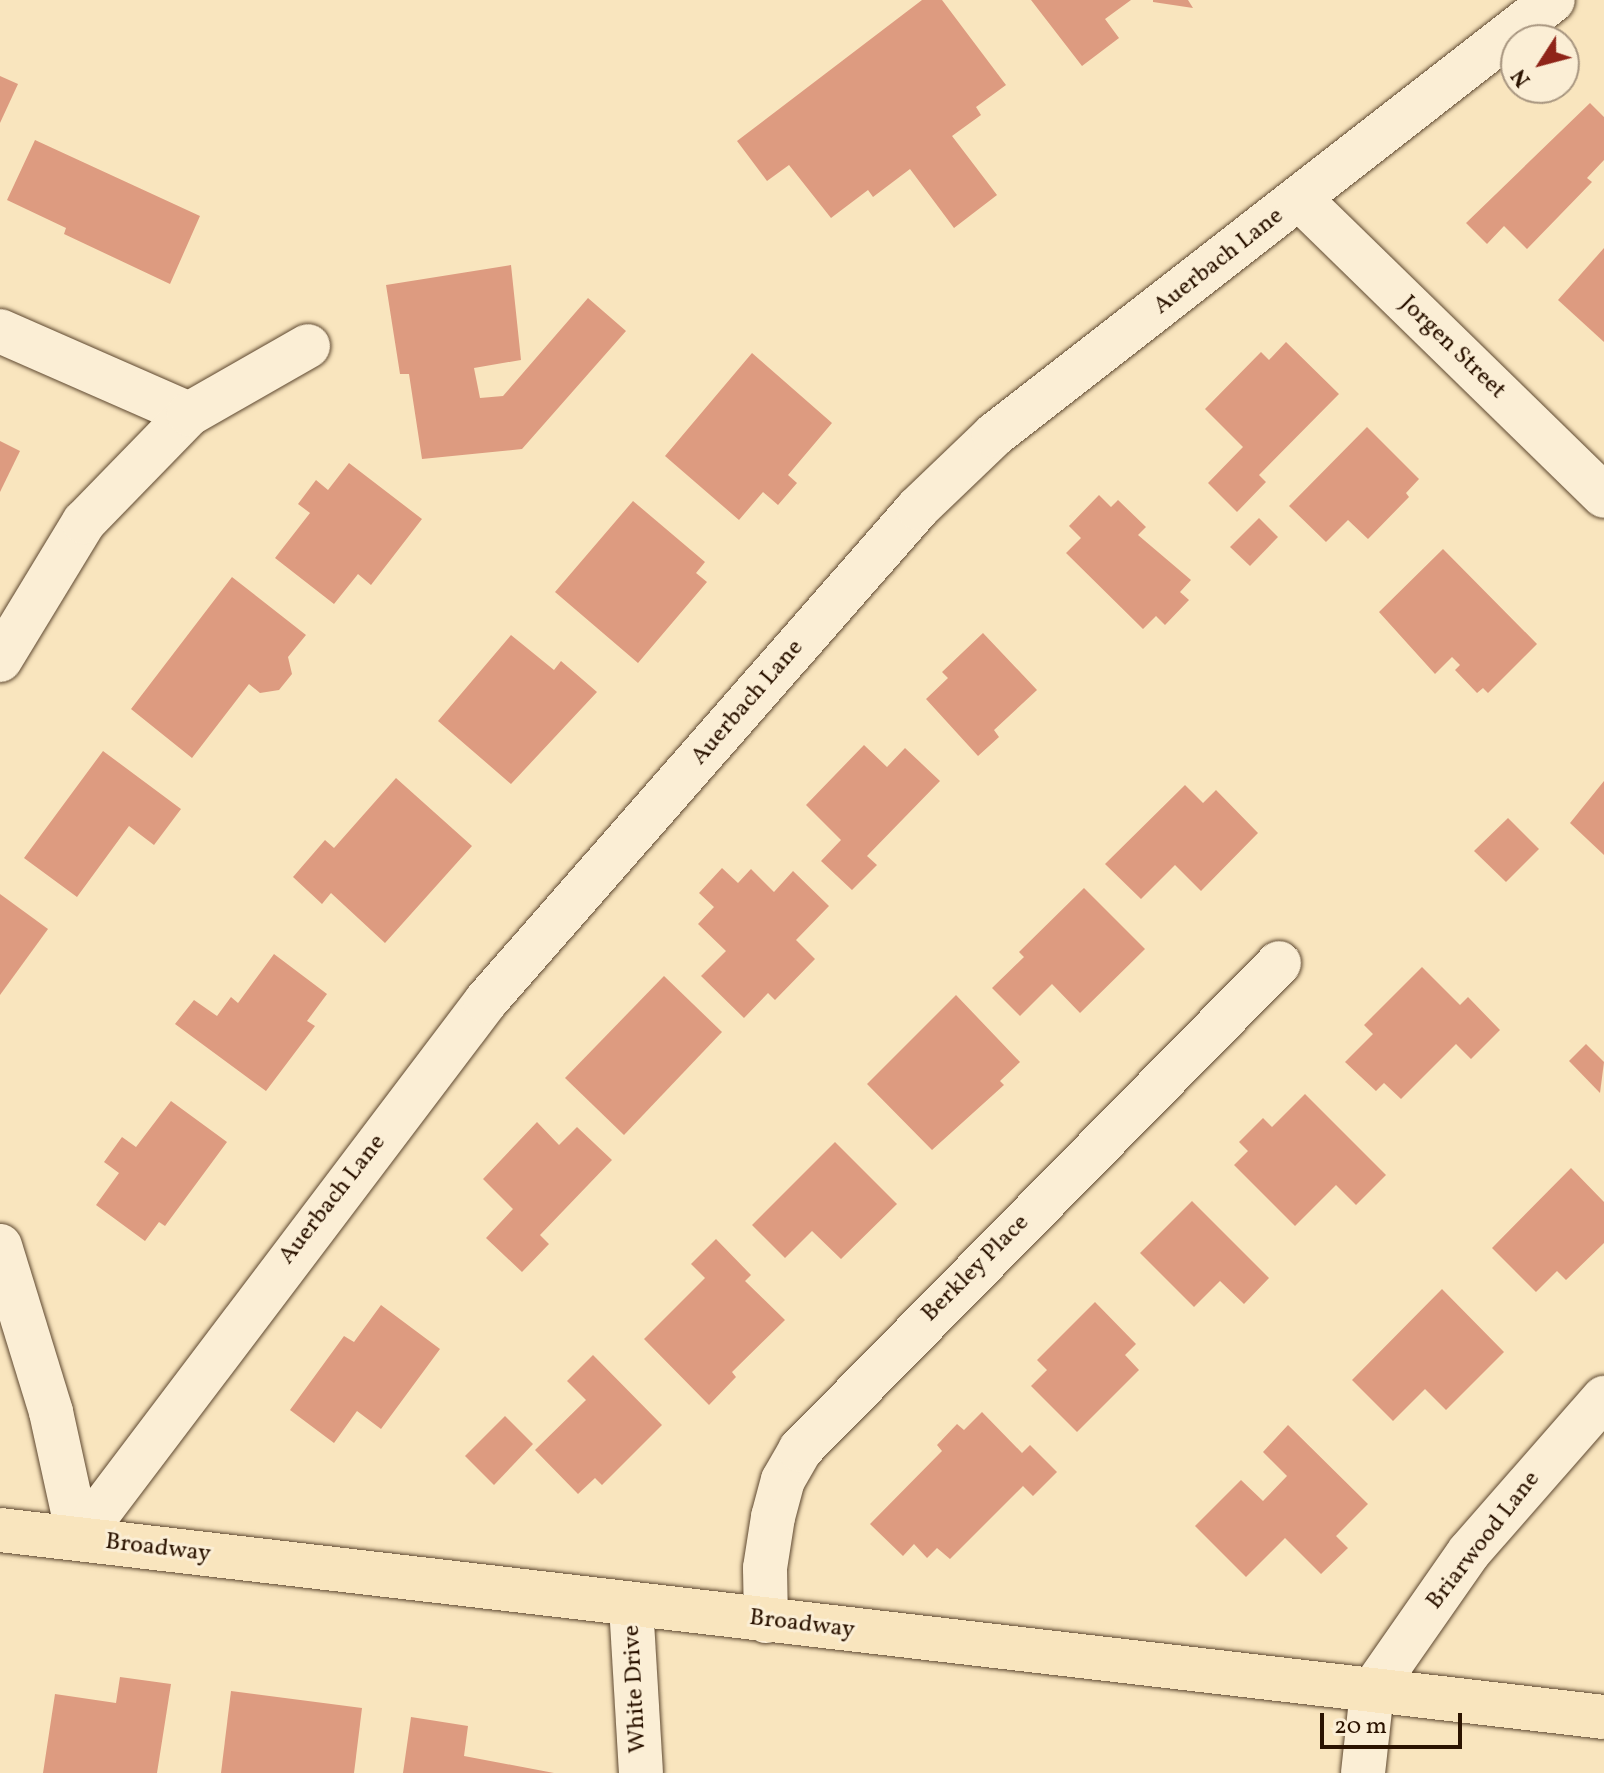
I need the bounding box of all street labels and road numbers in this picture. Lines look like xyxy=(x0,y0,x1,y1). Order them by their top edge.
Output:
street label: Auerbach Lane xyxy=(1148,202,1290,322)
street label: Jorgen Street xyxy=(1393,290,1511,406)
street label: Auerbach Lane xyxy=(686,634,810,772)
street label: Auerbach Lane xyxy=(273,1129,393,1271)
street label: Berkley Place xyxy=(916,1209,1036,1329)
street label: Briarwood Lane xyxy=(1421,1466,1547,1616)
street label: Broadway xyxy=(104,1528,212,1570)
street label: Broadway xyxy=(748,1604,856,1646)
street label: White Drive xyxy=(618,1624,654,1754)

